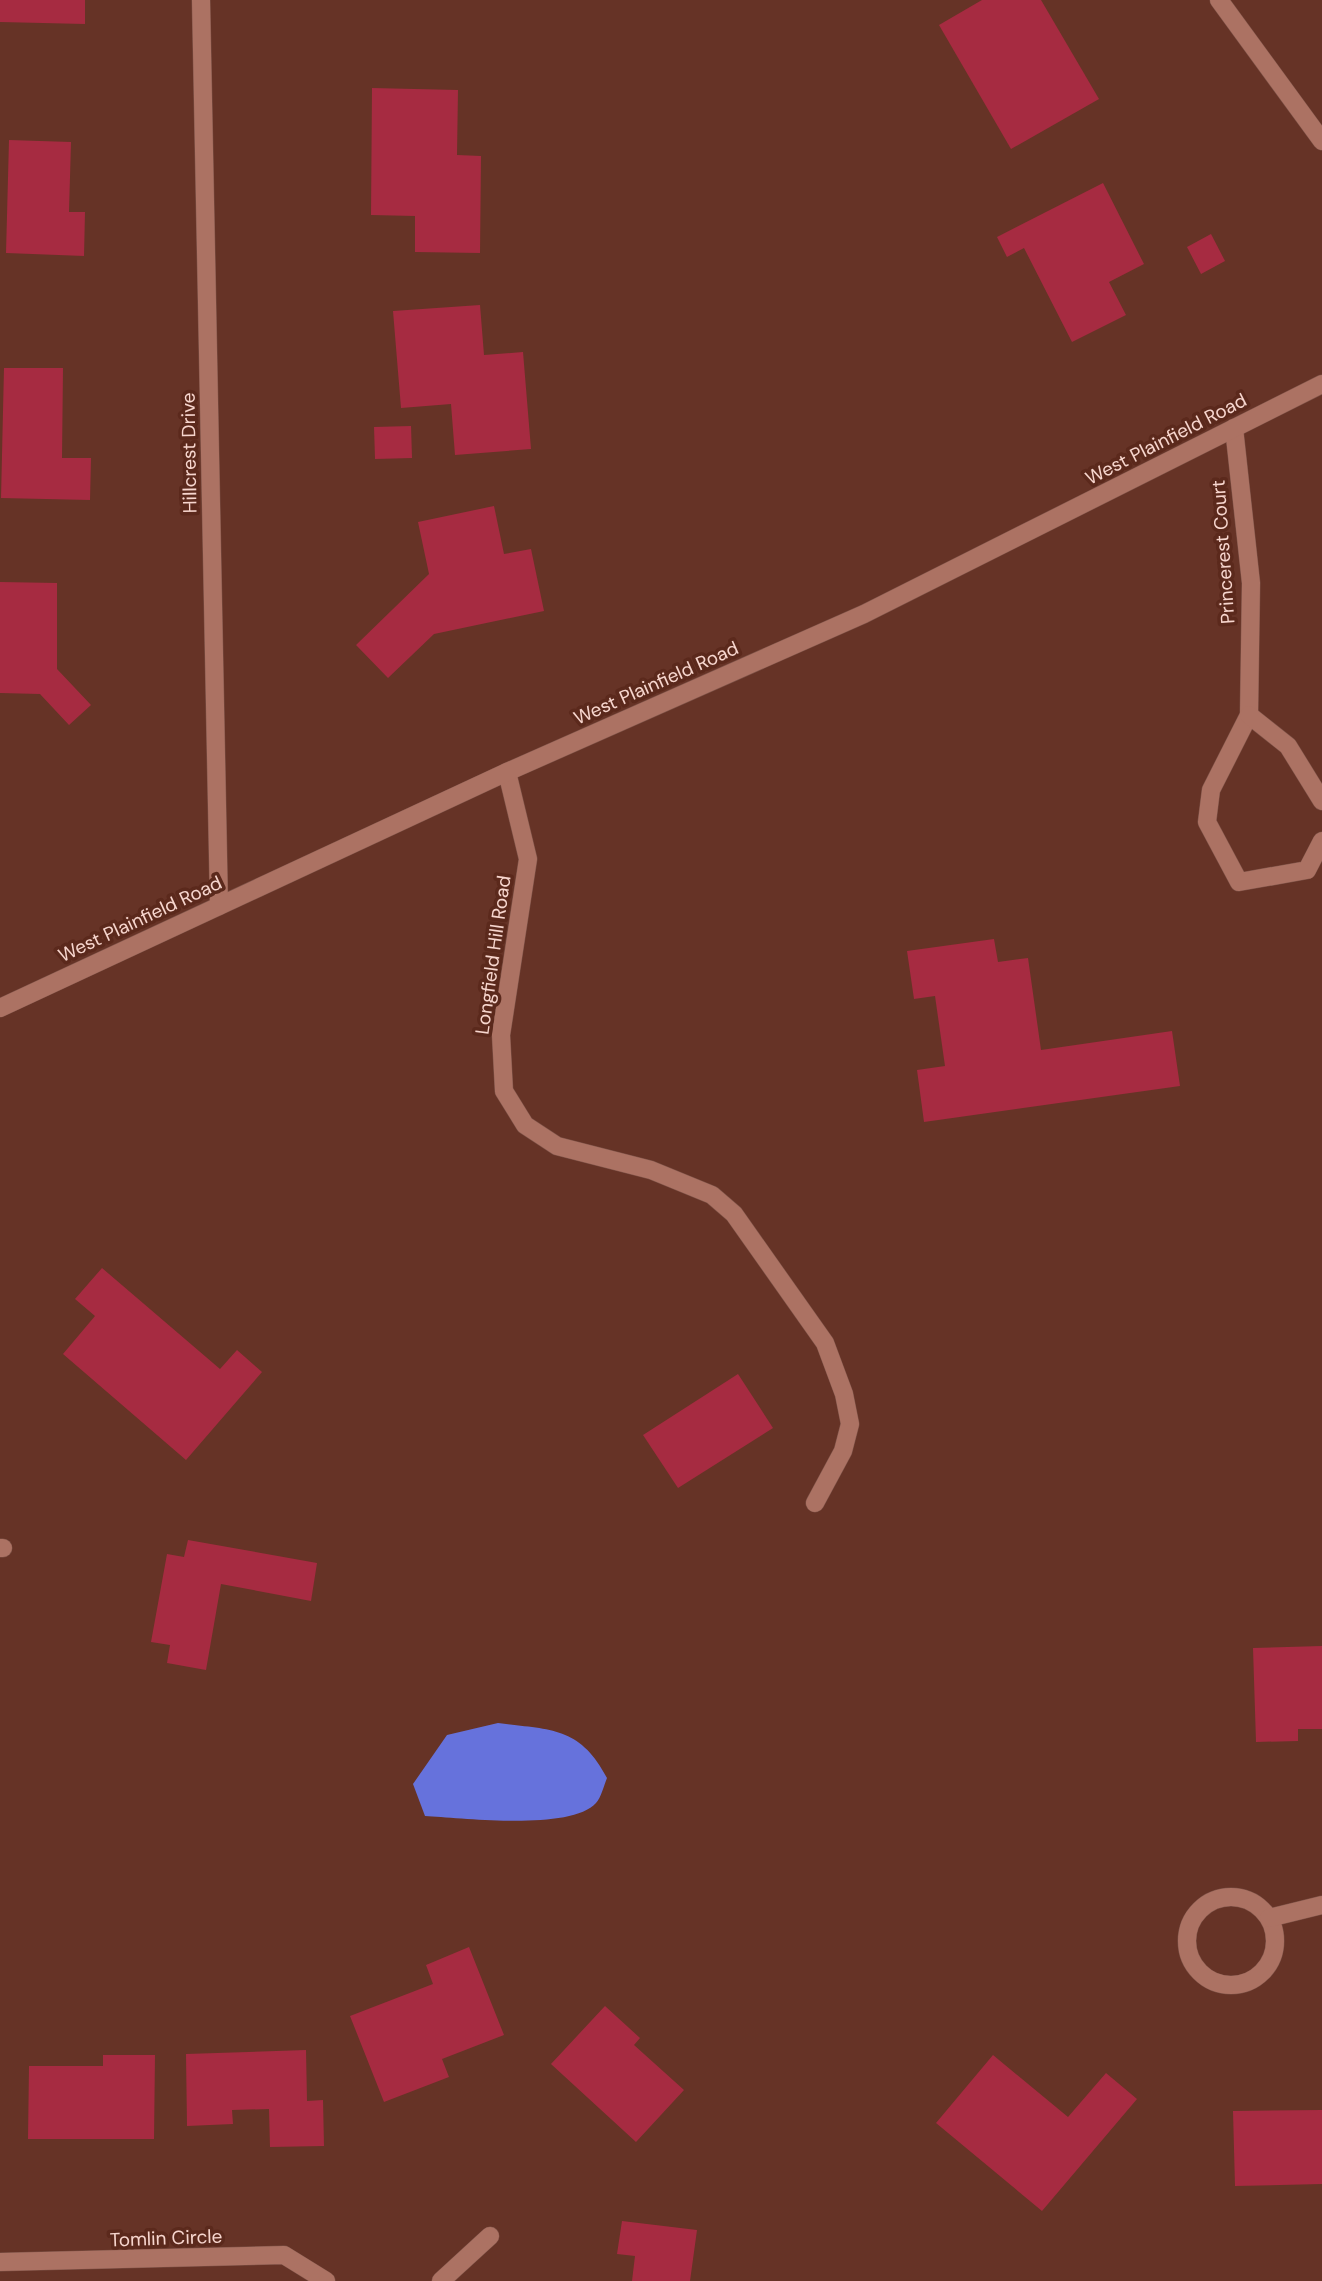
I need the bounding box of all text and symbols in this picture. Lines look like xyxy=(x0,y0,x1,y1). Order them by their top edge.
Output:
street label: West Plainfield Road xyxy=(1081,387,1251,491)
street label: Hillcrest Drive xyxy=(175,392,203,514)
street label: Princerest Court xyxy=(1205,479,1241,625)
street label: West Plainfield Road xyxy=(570,635,742,731)
street label: West Plainfield Road xyxy=(54,870,226,968)
street label: Longfield Hill Road xyxy=(469,874,517,1036)
street label: Tomlin Circle xyxy=(109,2224,223,2252)

